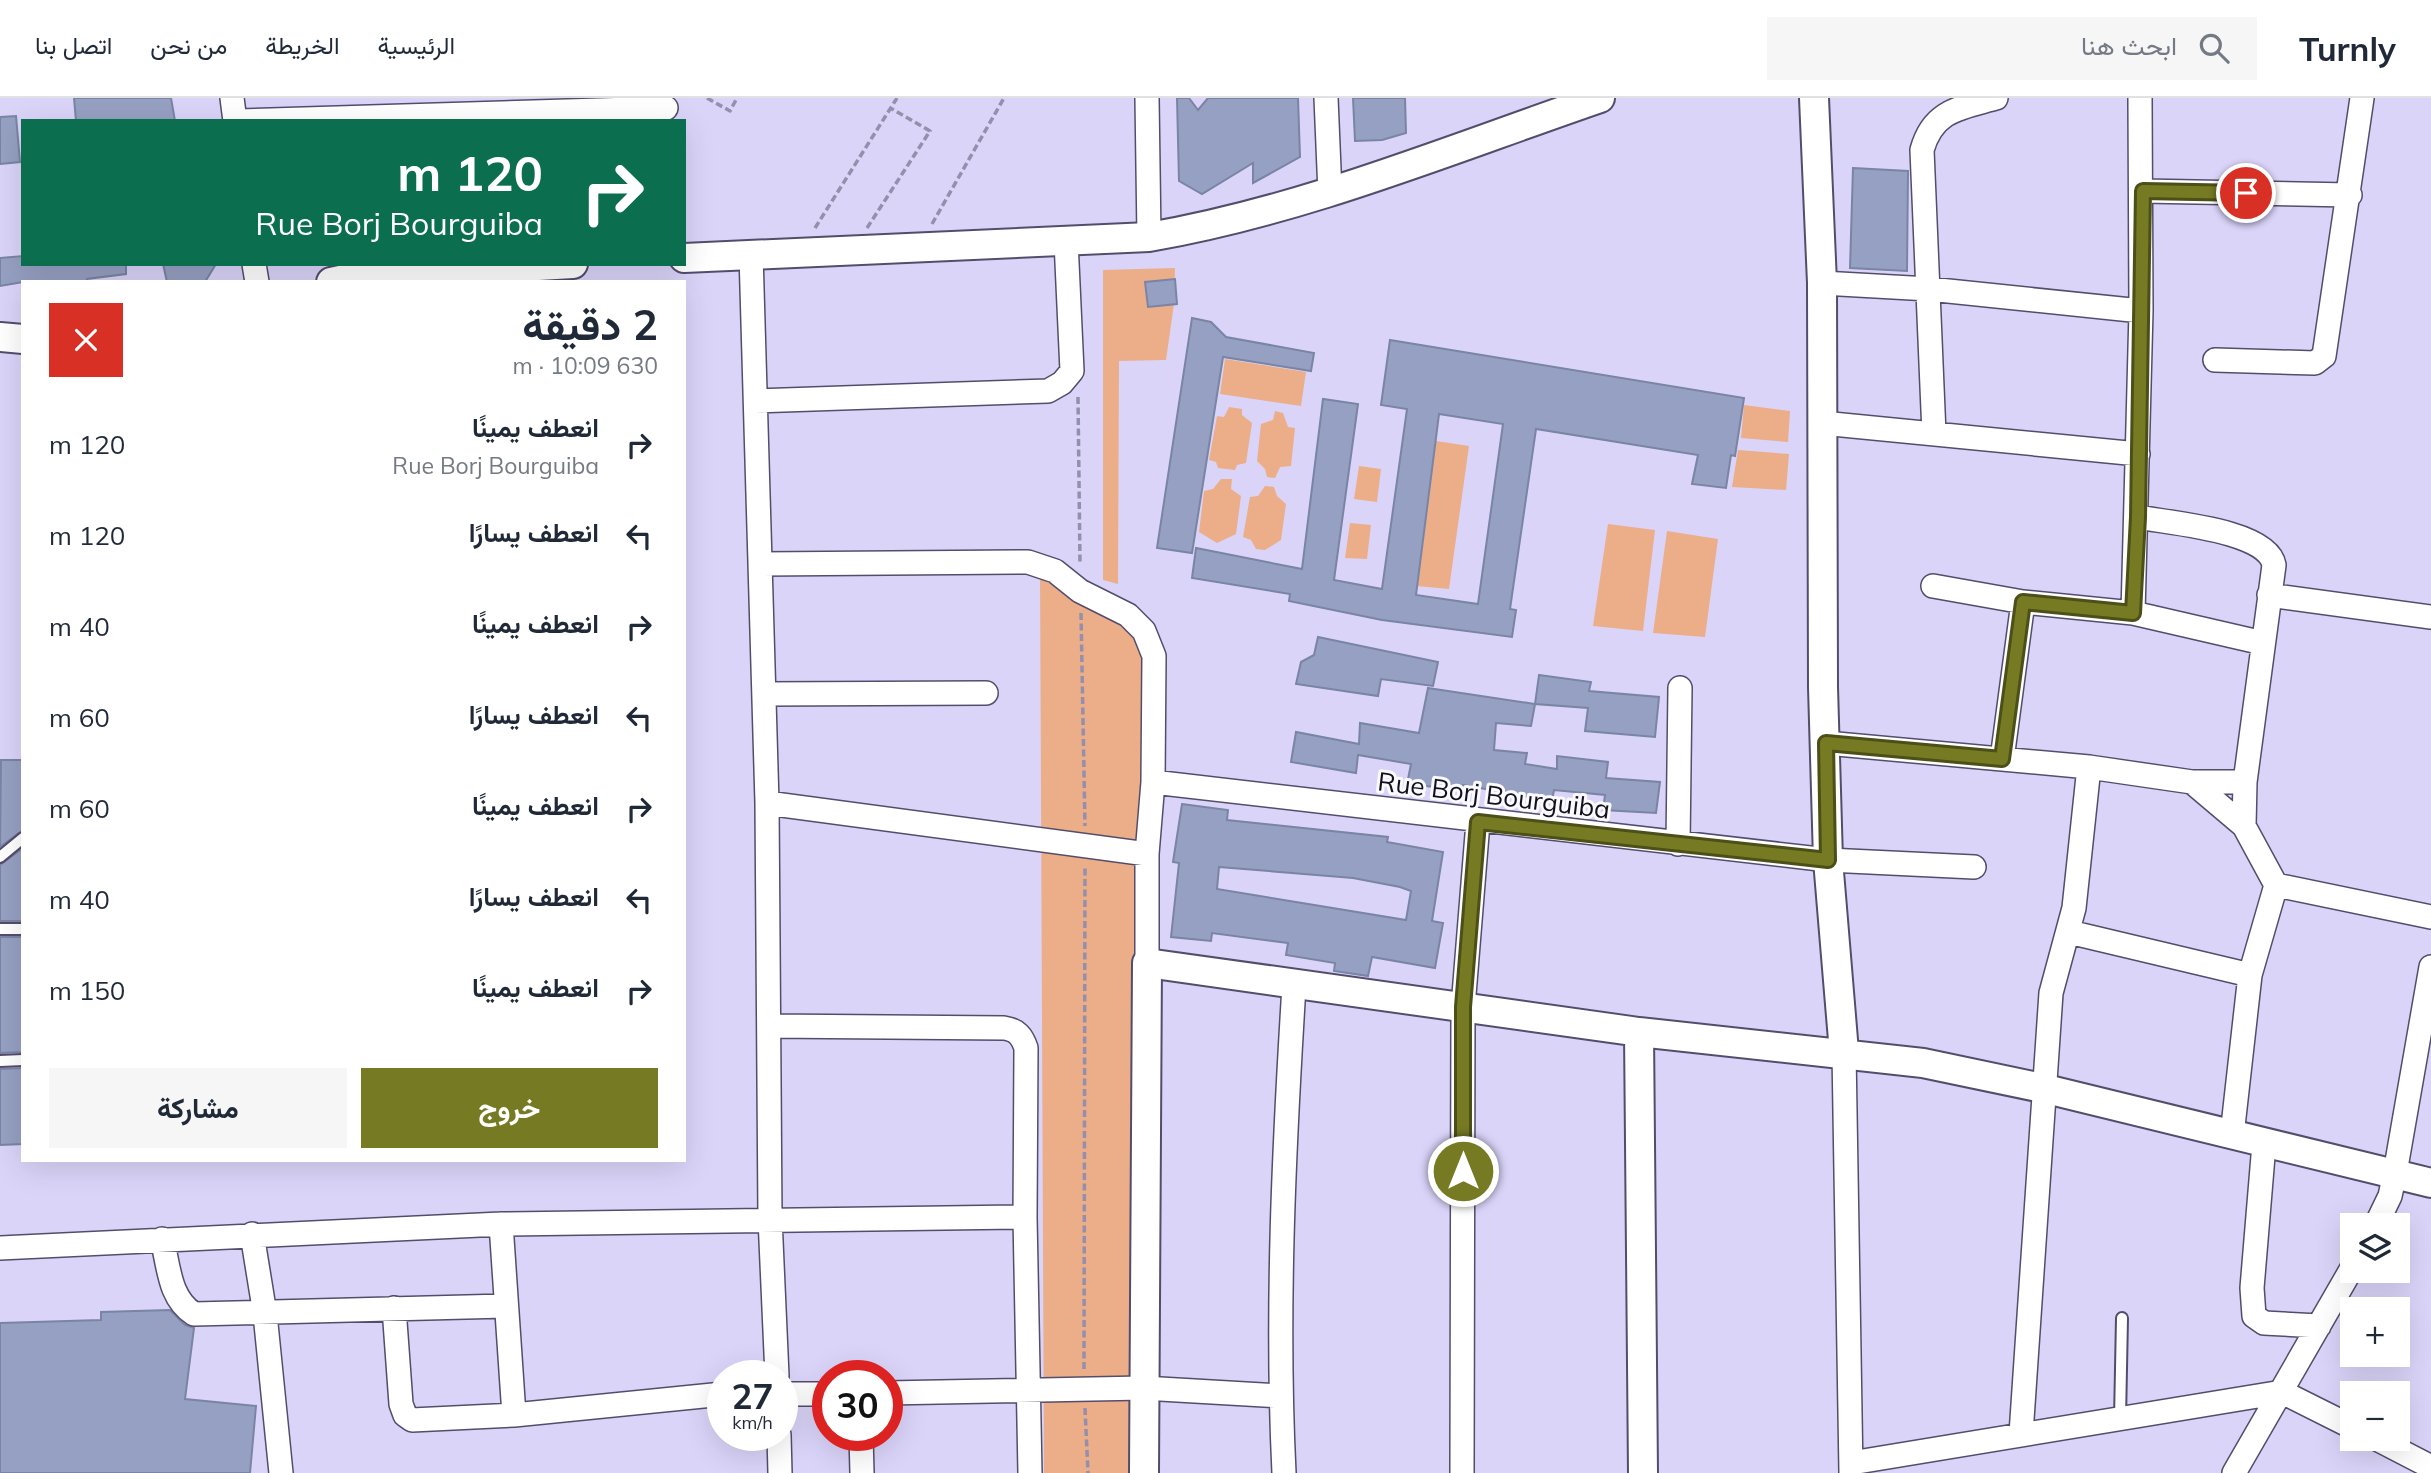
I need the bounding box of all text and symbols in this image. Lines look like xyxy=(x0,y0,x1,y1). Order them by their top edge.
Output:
search box xyxy=(1767,17,2257,80)
text: Turnly xyxy=(2299,28,2396,69)
text: ابحث هنا xyxy=(2081,29,2177,62)
icon: search xyxy=(2195,29,2233,67)
text: اتصل بنا xyxy=(35,30,112,60)
text: من نحن xyxy=(150,30,227,60)
text: الخريطة xyxy=(265,30,339,60)
text: الرئيسية xyxy=(377,30,455,60)
text: 120 m xyxy=(397,142,543,203)
icon: right xyxy=(567,147,658,238)
pin xyxy=(2216,163,2276,223)
icon: arrive xyxy=(2227,174,2265,212)
text: Rue Borj Bourguiba xyxy=(255,203,543,243)
text: 2 دقيقة xyxy=(522,298,658,351)
button: close xyxy=(49,303,123,377)
text: 630 m · 10:09 xyxy=(513,351,658,380)
text: انعطف يمينًا xyxy=(472,411,599,444)
icon: right xyxy=(620,426,658,464)
text: 120 m xyxy=(49,428,125,461)
text: Rue Borj Bourguiba xyxy=(392,451,599,480)
text: انعطف يسارًا xyxy=(469,516,599,549)
icon: left xyxy=(620,517,658,555)
text: 120 m xyxy=(49,519,125,552)
text: انعطف يمينًا xyxy=(472,607,599,640)
icon: right xyxy=(620,608,658,646)
text: 40 m xyxy=(49,610,110,643)
text: انعطف يسارًا xyxy=(469,698,599,731)
icon: left xyxy=(620,699,658,737)
text: 60 m xyxy=(49,701,110,734)
street label: Rue Borj Bourguiba xyxy=(1376,764,1612,826)
text: انعطف يمينًا xyxy=(472,789,599,822)
icon: right xyxy=(620,790,658,828)
text: 60 m xyxy=(49,792,110,825)
text: انعطف يسارًا xyxy=(469,880,599,913)
icon: left xyxy=(620,881,658,919)
text: 40 m xyxy=(49,883,110,916)
text: انعطف يمينًا xyxy=(472,971,599,1004)
icon: right xyxy=(620,972,658,1010)
text: 150 m xyxy=(49,974,125,1007)
button: مشاركة xyxy=(49,1068,347,1148)
button: خروج xyxy=(361,1068,658,1148)
position arrow xyxy=(1426,1134,1500,1208)
map controls xyxy=(2340,1213,2410,1451)
button: layers xyxy=(2340,1213,2410,1283)
button: + xyxy=(2340,1297,2410,1367)
speed limit sign: 30 xyxy=(812,1360,903,1451)
text: 27 xyxy=(731,1374,774,1418)
button: − xyxy=(2340,1381,2410,1451)
text: km/h xyxy=(732,1411,773,1434)

